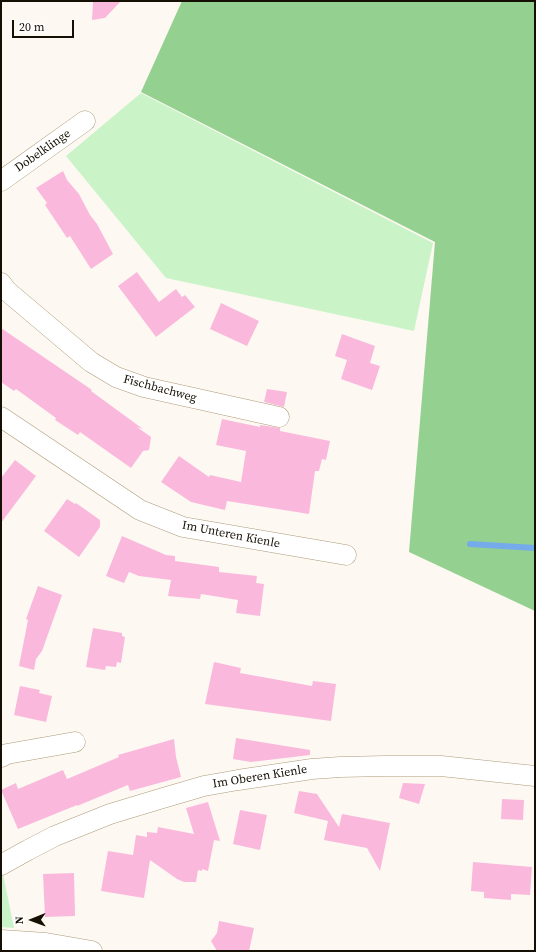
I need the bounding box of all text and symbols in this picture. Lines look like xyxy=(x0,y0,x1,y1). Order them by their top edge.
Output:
scale bar xyxy=(14,12,76,38)
text: 20 m xyxy=(19,19,45,35)
street label: Dobelklinge xyxy=(12,127,74,175)
street label: Fischbachweg xyxy=(122,372,198,406)
street label: Im Unteren Kienle xyxy=(181,518,281,552)
street label: Im Oberen Kienle xyxy=(212,762,308,792)
north arrow xyxy=(12,900,52,940)
text: N xyxy=(12,916,27,924)

